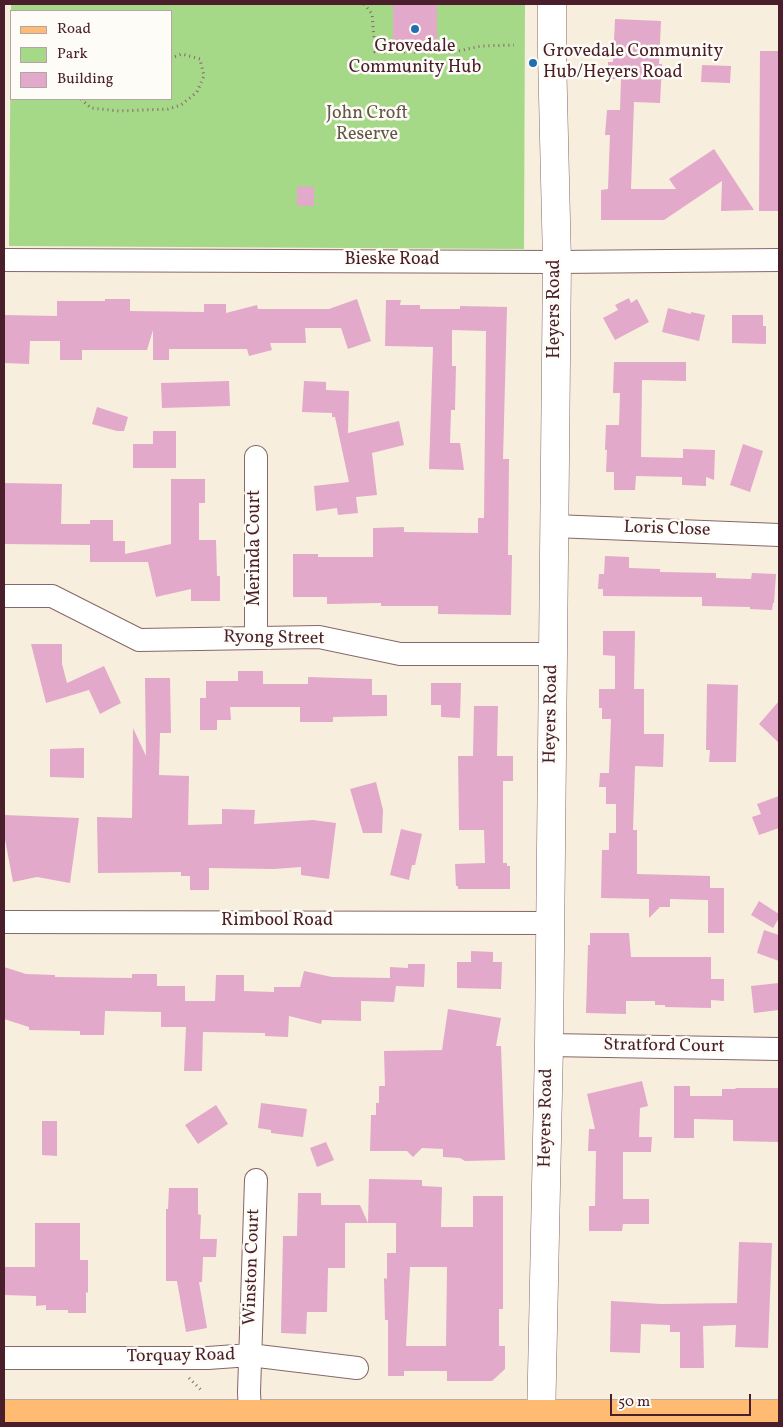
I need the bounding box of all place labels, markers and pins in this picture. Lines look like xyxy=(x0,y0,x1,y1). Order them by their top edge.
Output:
marker: Grovedale Community Hub xyxy=(409,23,421,35)
place label: Grovedale Community Hub xyxy=(349,37,481,80)
place label: Grovedale Community Hub/Heyers Road xyxy=(543,42,723,84)
marker: Grovedale Community Hub/Heyers Road xyxy=(527,57,539,69)

